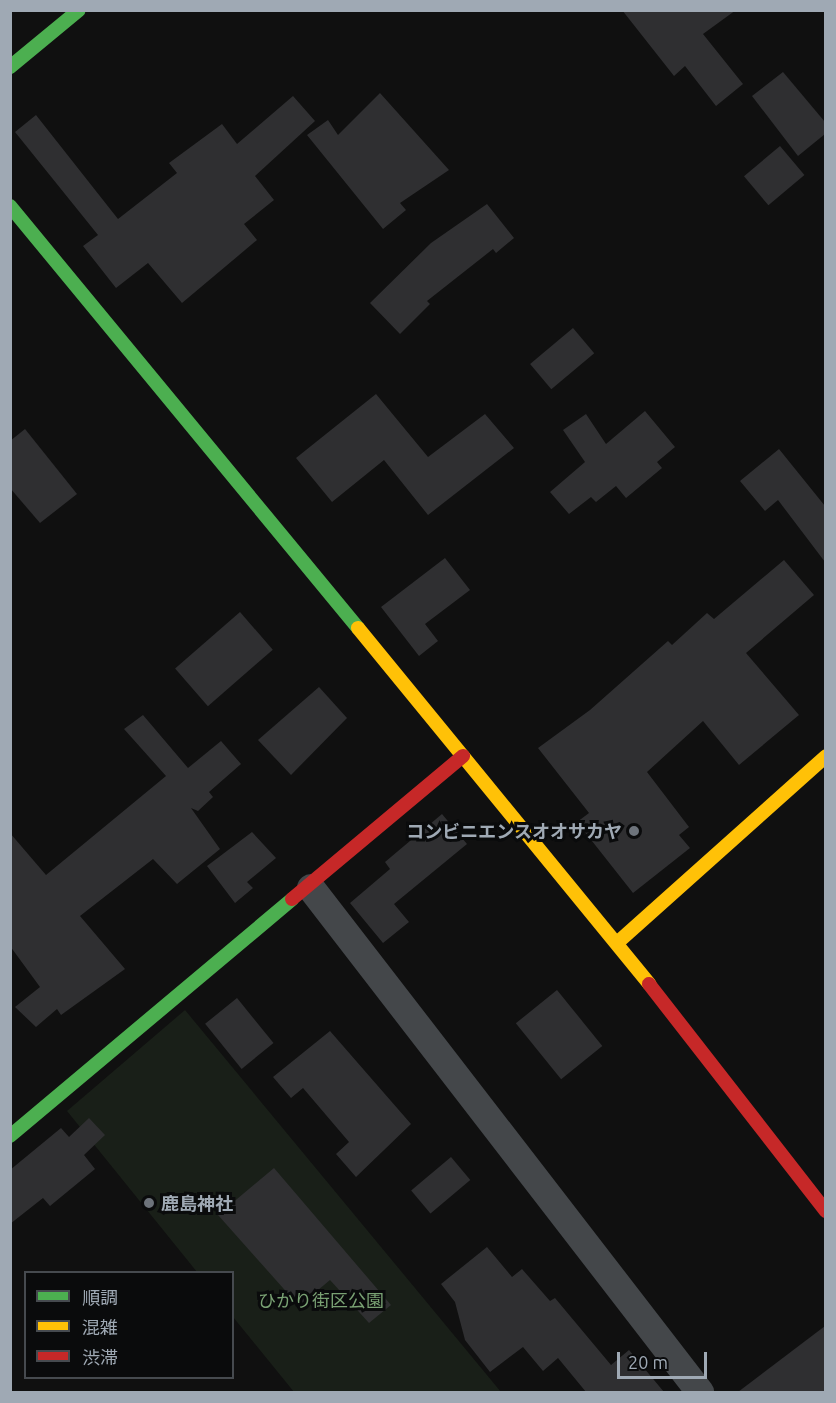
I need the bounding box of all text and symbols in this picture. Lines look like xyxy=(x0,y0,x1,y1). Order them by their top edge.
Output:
place label: コンビニエンスオオサカヤ xyxy=(406,820,622,842)
marker: コンビニエンスオオサカヤ xyxy=(627,824,641,838)
place label: 鹿島神社 xyxy=(161,1192,233,1214)
marker: 鹿島神社 xyxy=(142,1196,156,1210)
legend xyxy=(24,1271,234,1379)
text: 順調 xyxy=(82,1287,118,1307)
park label: ひかり街区公園 xyxy=(258,1289,384,1311)
text: 混雑 xyxy=(82,1317,118,1337)
scale bar xyxy=(620,1340,710,1378)
text: 渋滞 xyxy=(82,1347,118,1367)
text: 20 m xyxy=(628,1352,668,1372)

